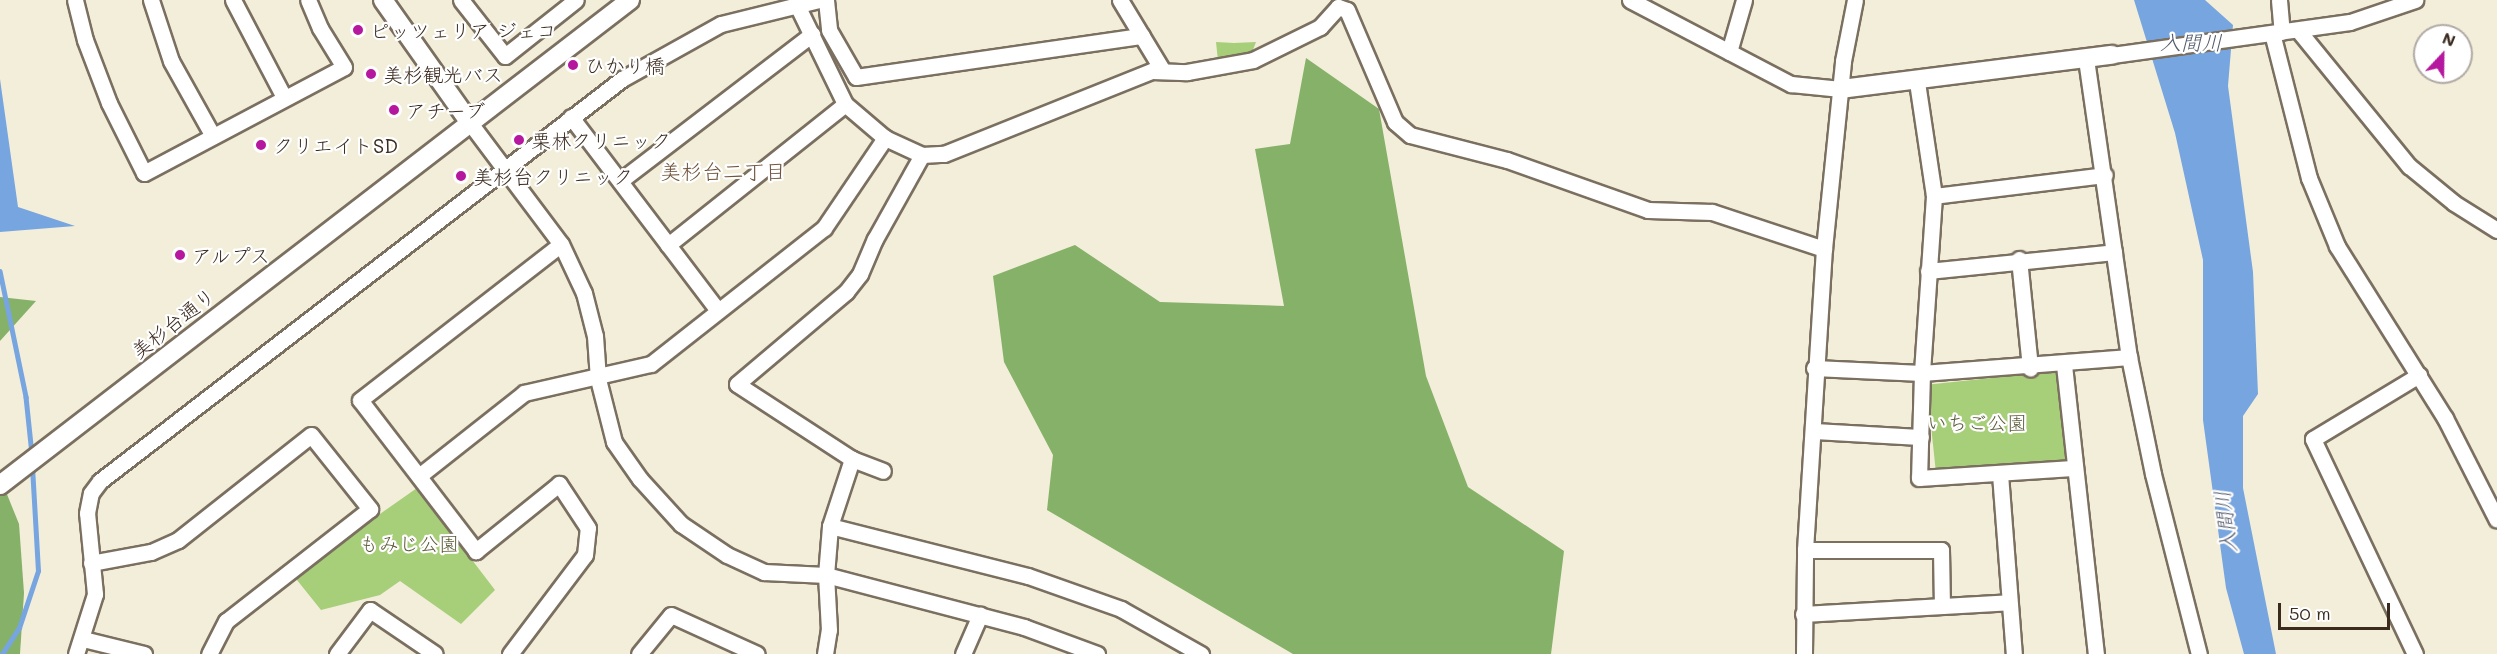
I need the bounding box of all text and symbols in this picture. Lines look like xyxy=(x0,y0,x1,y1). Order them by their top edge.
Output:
place label: ピッツェリア ジェコ xyxy=(370,18,556,42)
marker: ピッツェリア ジェコ xyxy=(351,23,365,37)
north arrow xyxy=(2413,24,2473,84)
text: N xyxy=(2440,27,2459,51)
water label: 入間川 xyxy=(2160,29,2222,55)
place label: ひかり橋 xyxy=(585,53,665,77)
marker: ひかり橋 xyxy=(566,58,580,72)
place label: 美杉観光バス xyxy=(383,62,503,86)
marker: 美杉観光バス xyxy=(364,67,378,81)
place label: アチーブ xyxy=(406,98,486,122)
marker: アチーブ xyxy=(387,103,401,117)
place label: 栗林クリニック xyxy=(531,128,671,152)
place label: クリエイトSD xyxy=(273,133,398,157)
marker: 栗林クリニック xyxy=(512,133,526,147)
marker: クリエイトSD xyxy=(254,138,268,152)
district label: 美杉台二丁目 xyxy=(660,158,786,184)
place label: 美杉台クリニック xyxy=(473,164,633,188)
marker: 美杉台クリニック xyxy=(454,169,468,183)
place label: アルプス xyxy=(192,243,272,267)
marker: アルプス xyxy=(173,248,187,262)
street label: 美杉台通り xyxy=(126,283,220,363)
park label: いちご公園 xyxy=(1927,410,2027,434)
water label: 入間川 xyxy=(2209,489,2241,555)
park label: もみじ公園 xyxy=(359,531,459,555)
scale bar xyxy=(2281,591,2394,629)
text: 50 m xyxy=(2289,601,2331,625)

